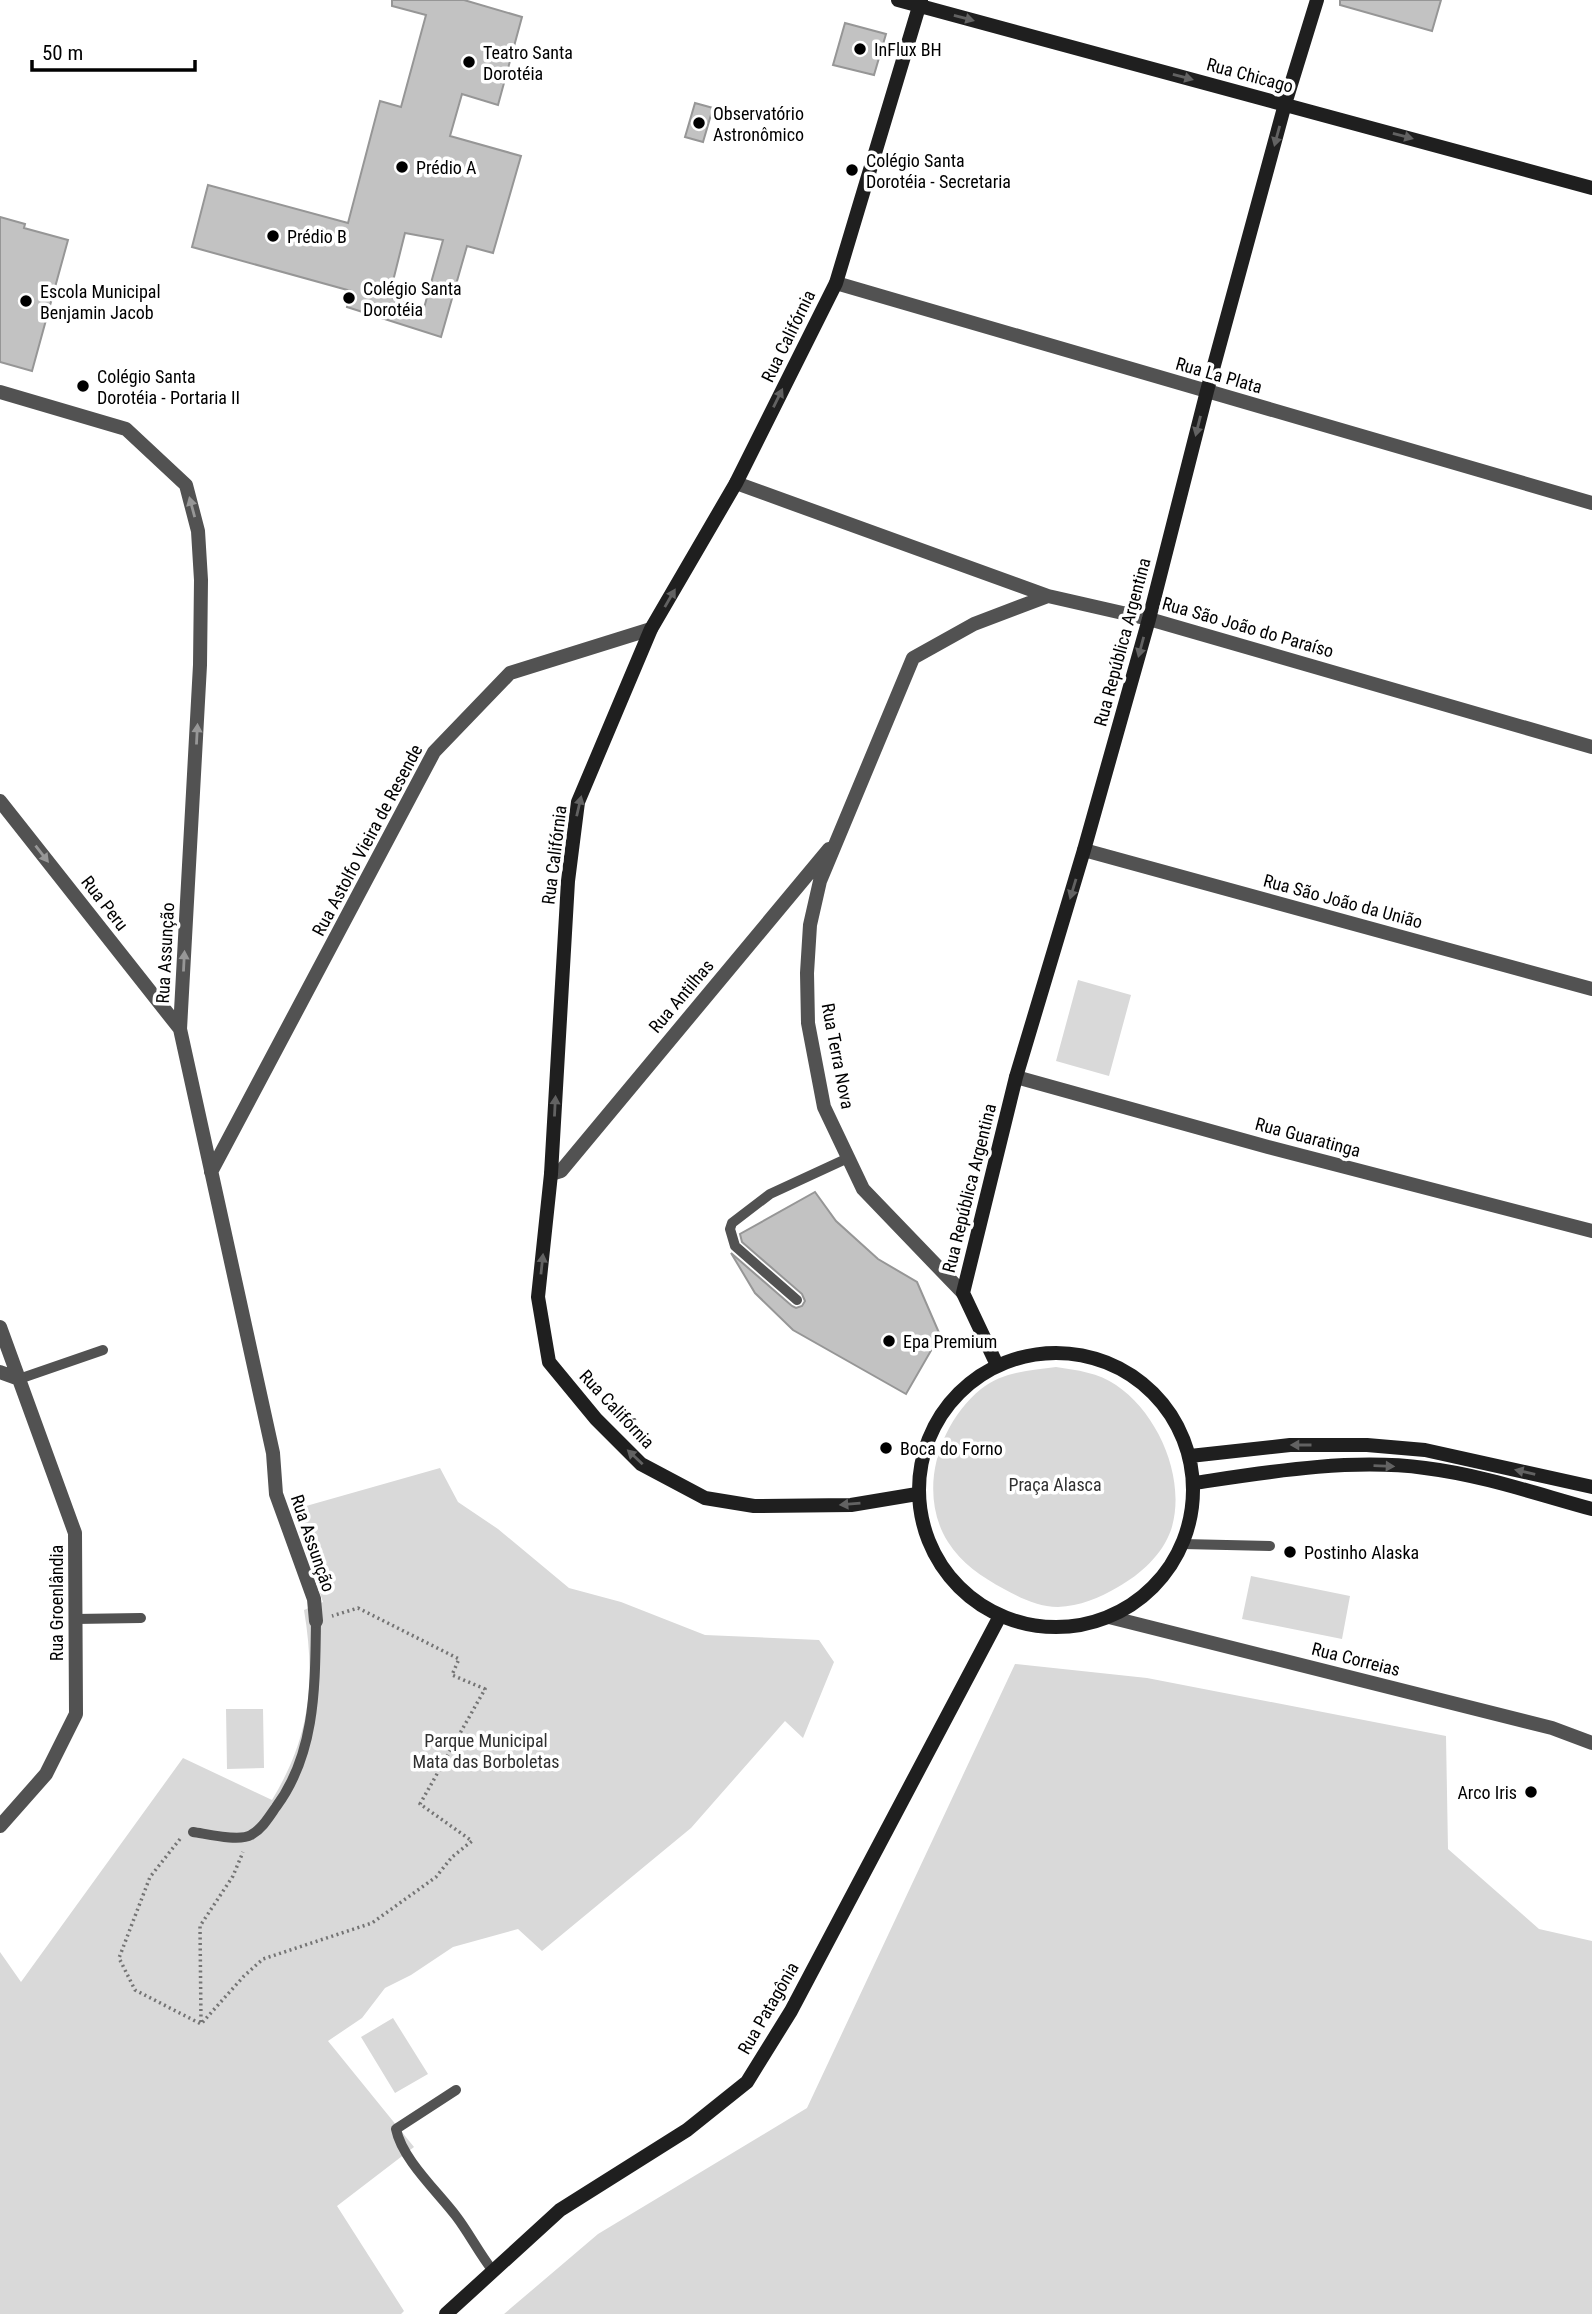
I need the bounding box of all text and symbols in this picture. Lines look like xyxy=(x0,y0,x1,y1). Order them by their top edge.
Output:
one-way arrow xyxy=(953,13,975,24)
scale bar xyxy=(32,28,194,72)
place label: InFlux BH xyxy=(874,39,942,60)
text: 50 m xyxy=(42,41,83,65)
marker: InFlux BH xyxy=(852,41,868,57)
place label: Teatro Santa Dorotéia xyxy=(483,42,573,84)
street label: Rua Chicago xyxy=(1204,53,1296,97)
marker: Teatro Santa Dorotéia xyxy=(461,54,477,70)
one-way arrow xyxy=(1172,72,1194,83)
place label: Observatório Astronômico xyxy=(713,103,804,145)
marker: Observatório Astronômico xyxy=(691,115,707,131)
one-way arrow xyxy=(1271,126,1281,147)
one-way arrow xyxy=(1393,132,1414,142)
place label: Colégio Santa Dorotéia - Secretaria xyxy=(866,150,1011,192)
place label: Prédio A xyxy=(416,157,477,178)
marker: Prédio A xyxy=(394,159,410,175)
marker: Colégio Santa Dorotéia - Secretaria xyxy=(844,162,860,178)
place label: Prédio B xyxy=(287,226,347,247)
marker: Prédio B xyxy=(265,228,281,244)
place label: Colégio Santa Dorotéia xyxy=(363,278,462,320)
place label: Escola Municipal Benjamin Jacob xyxy=(40,281,161,323)
street label: Rua Califórnia xyxy=(757,287,819,385)
marker: Colégio Santa Dorotéia xyxy=(341,290,357,306)
marker: Escola Municipal Benjamin Jacob xyxy=(18,293,34,309)
street label: Rua La Plata xyxy=(1173,353,1265,397)
place label: Colégio Santa Dorotéia - Portaria II xyxy=(97,366,240,408)
marker: Colégio Santa Dorotéia - Portaria II xyxy=(75,378,91,394)
one-way arrow xyxy=(773,388,784,408)
one-way arrow xyxy=(1192,416,1203,438)
one-way arrow xyxy=(186,496,197,518)
street label: Rua República Argentina xyxy=(1089,556,1155,728)
one-way arrow xyxy=(663,589,676,608)
street label: Rua São João do Paraíso xyxy=(1160,592,1336,662)
one-way arrow xyxy=(1135,636,1146,658)
one-way arrow xyxy=(191,722,202,744)
street label: Rua Astolfo Vieira de Resende xyxy=(308,741,426,939)
one-way arrow xyxy=(574,795,585,817)
street label: Rua Califórnia xyxy=(537,804,571,906)
one-way arrow xyxy=(35,845,50,863)
street label: Rua São João da União xyxy=(1261,870,1425,932)
street label: Rua Peru xyxy=(77,872,133,934)
one-way arrow xyxy=(1067,879,1077,900)
street label: Rua Assunção xyxy=(152,902,178,1004)
one-way arrow xyxy=(179,950,190,972)
street label: Rua Antilhas xyxy=(644,955,718,1037)
street label: Rua Terra Nova xyxy=(817,1001,859,1111)
one-way arrow xyxy=(550,1095,561,1117)
street label: Rua República Argentina xyxy=(938,1101,1000,1275)
street label: Rua Guaratinga xyxy=(1253,1113,1363,1161)
one-way arrow xyxy=(536,1253,547,1275)
place label: Epa Premium xyxy=(903,1331,997,1352)
marker: Epa Premium xyxy=(881,1333,897,1349)
street label: Rua Califórnia xyxy=(575,1365,659,1453)
place label: Boca do Forno xyxy=(900,1438,1003,1459)
one-way arrow xyxy=(1289,1439,1311,1451)
marker: Boca do Forno xyxy=(878,1440,894,1456)
one-way arrow xyxy=(626,1449,644,1465)
one-way arrow xyxy=(1373,1461,1395,1472)
one-way arrow xyxy=(1514,1467,1536,1478)
park label: Praça Alasca xyxy=(1008,1474,1102,1495)
street label: Rua Assunção xyxy=(287,1492,339,1594)
one-way arrow xyxy=(839,1499,861,1510)
place label: Postinho Alaska xyxy=(1304,1542,1419,1563)
marker: Postinho Alaska xyxy=(1282,1544,1298,1560)
street label: Rua Groenlândia xyxy=(46,1545,67,1661)
street label: Rua Correias xyxy=(1310,1638,1402,1680)
park label: Parque Municipal Mata das Borboletas xyxy=(412,1730,560,1772)
place label: Arco Iris xyxy=(1457,1782,1517,1803)
marker: Arco Iris xyxy=(1523,1784,1539,1800)
street label: Rua Patagônia xyxy=(733,1958,803,2058)

